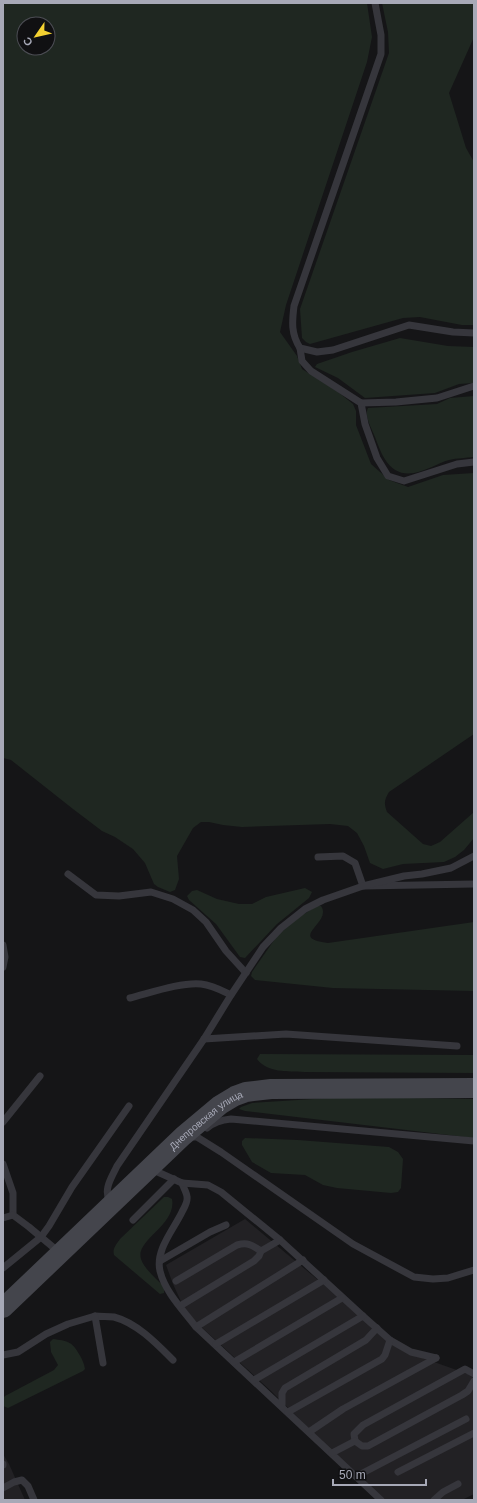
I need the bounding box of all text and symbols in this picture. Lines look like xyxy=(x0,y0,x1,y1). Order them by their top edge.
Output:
north arrow xyxy=(16,16,56,56)
text: С xyxy=(20,35,35,48)
street label: Днепровская улица xyxy=(167,1088,244,1152)
scale bar xyxy=(333,1461,426,1487)
text: 50 m xyxy=(339,1468,366,1482)

